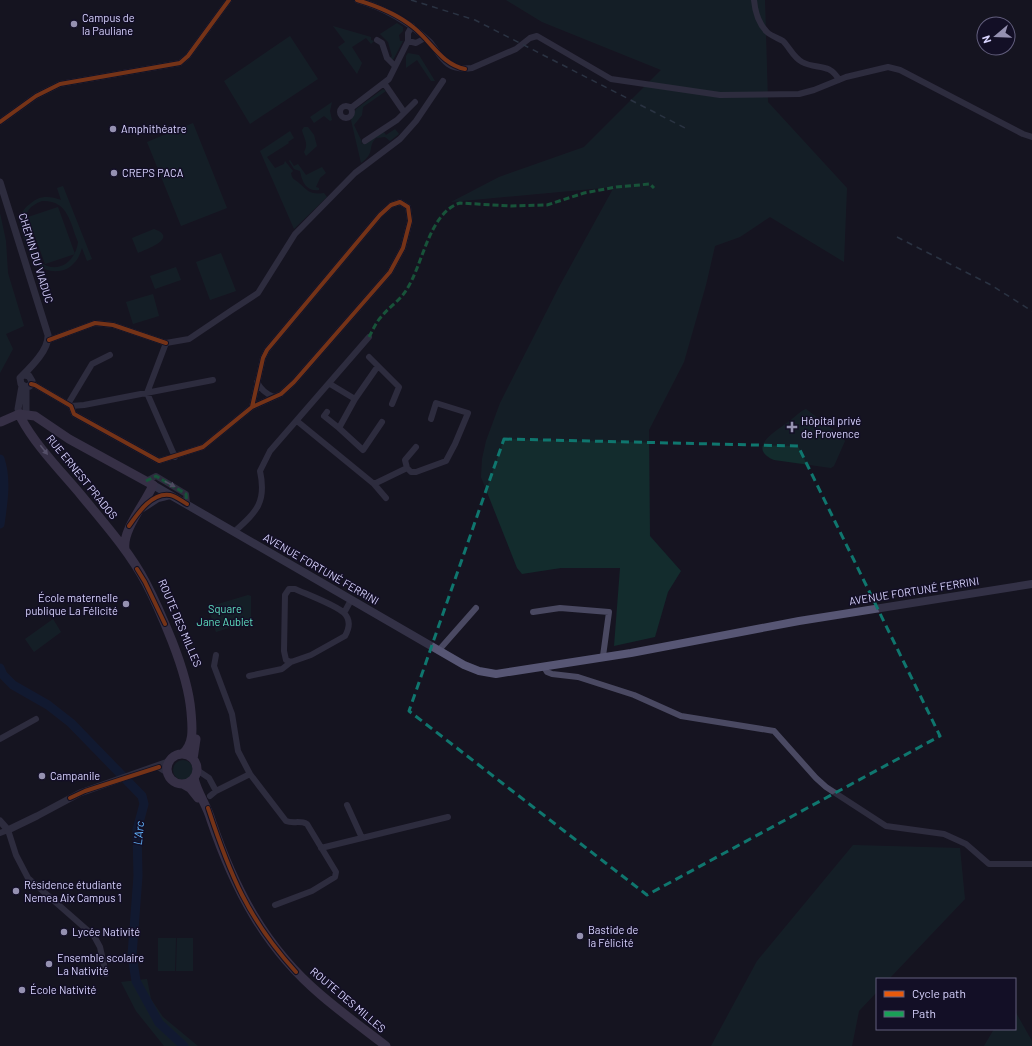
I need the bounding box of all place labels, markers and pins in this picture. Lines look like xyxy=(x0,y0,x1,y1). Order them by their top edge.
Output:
place label: Campus de la Pauliane xyxy=(82,11,135,37)
marker: Campus de la Pauliane xyxy=(69,19,79,29)
place label: Amphithéatre xyxy=(121,122,187,135)
marker: Amphithéatre xyxy=(108,124,118,134)
place label: CREPS PACA xyxy=(122,166,184,179)
marker: CREPS PACA xyxy=(109,168,119,178)
place label: Hôpital privé de Provence xyxy=(801,414,861,440)
marker: Hôpital privé de Provence xyxy=(786,421,798,433)
place label: École maternelle publique La Félicité xyxy=(25,591,118,617)
marker: École maternelle publique La Félicité xyxy=(121,599,131,609)
place label: Campanile xyxy=(50,769,100,782)
marker: Campanile xyxy=(37,771,47,781)
place label: Résidence étudiante Nemea Aix Campus 1 xyxy=(24,878,122,904)
marker: Résidence étudiante Nemea Aix Campus 1 xyxy=(11,886,21,896)
place label: Bastide de la Félicité xyxy=(588,923,639,949)
place label: Lycée Nativité xyxy=(72,925,140,938)
marker: Lycée Nativité xyxy=(59,927,69,937)
marker: Bastide de la Félicité xyxy=(575,931,585,941)
place label: Ensemble scolaire La Nativité xyxy=(57,951,144,977)
marker: Ensemble scolaire La Nativité xyxy=(44,959,54,969)
place label: École Nativité xyxy=(30,983,97,996)
marker: École Nativité xyxy=(17,985,27,995)

